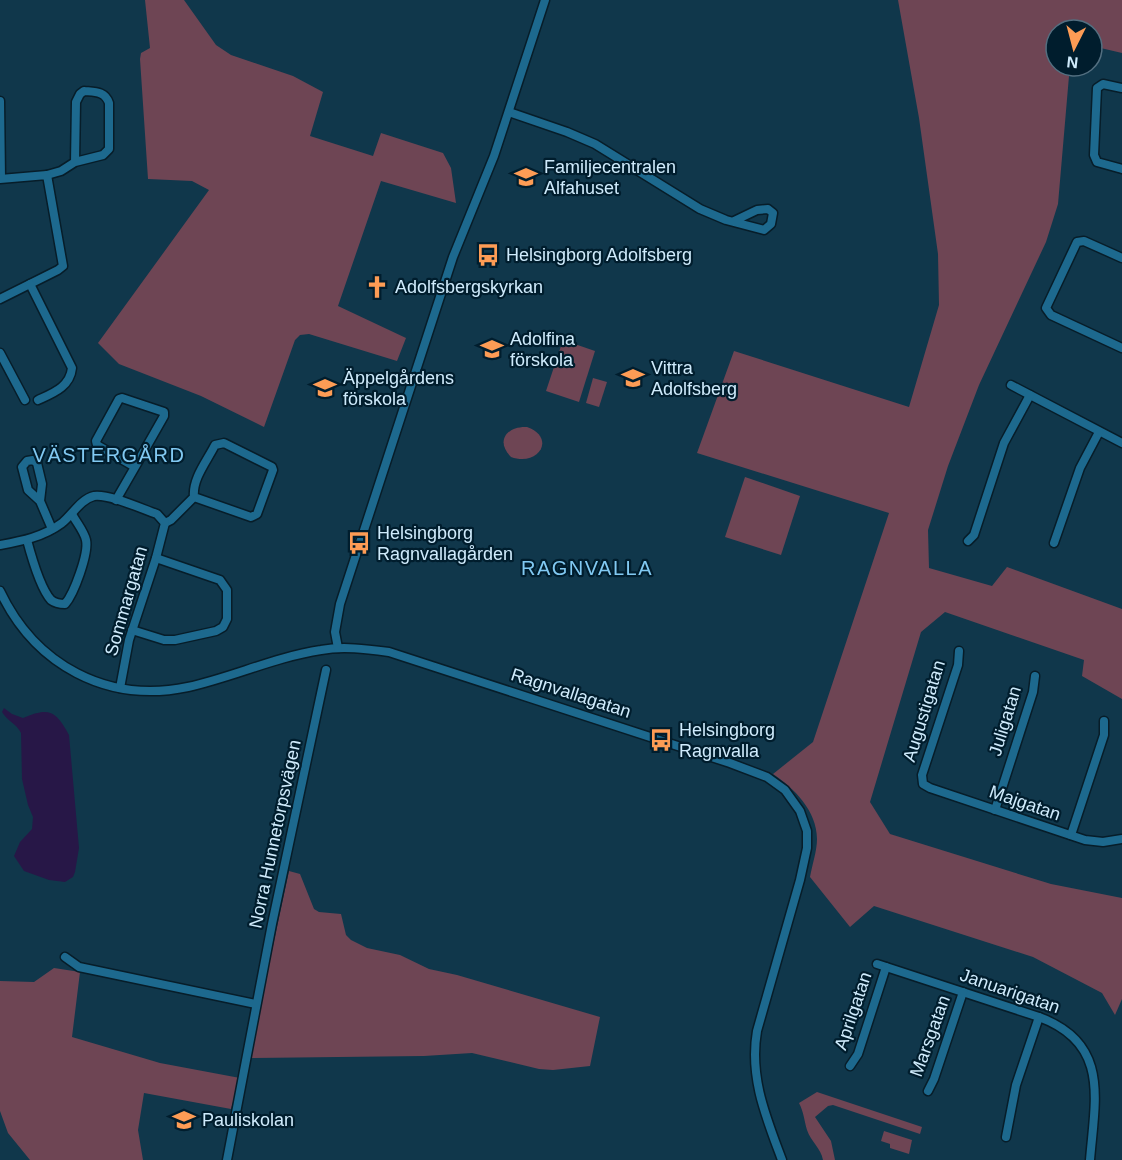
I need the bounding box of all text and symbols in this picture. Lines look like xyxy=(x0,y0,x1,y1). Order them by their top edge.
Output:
north arrow xyxy=(1044,18,1104,78)
text: N xyxy=(1066,53,1079,71)
place label: Familjecentralen Alfahuset xyxy=(544,157,676,198)
school or university icon: Familjecentralen Alfahuset xyxy=(513,164,539,190)
bus stop icon: Helsingborg Adolfsberg xyxy=(475,242,501,268)
place label: Helsingborg Adolfsberg xyxy=(506,245,692,265)
church icon: Adolfsbergskyrkan xyxy=(364,274,390,300)
place label: Adolfsbergskyrkan xyxy=(395,277,543,297)
place label: Adolfina förskola xyxy=(510,329,576,370)
school or university icon: Adolfina förskola xyxy=(479,336,505,362)
place label: Vittra Adolfsberg xyxy=(651,358,737,399)
school or university icon: Vittra Adolfsberg xyxy=(620,365,646,391)
place label: Äppelgårdens förskola xyxy=(343,368,454,409)
school or university icon: Äppelgårdens förskola xyxy=(312,375,338,401)
district label: VÄSTERGÅRD xyxy=(33,444,185,466)
place label: Helsingborg Ragnvallagården xyxy=(377,523,513,564)
bus stop icon: Helsingborg Ragnvallagården xyxy=(346,530,372,556)
street label: Sommargatan xyxy=(101,544,151,658)
district label: RAGNVALLA xyxy=(521,557,653,579)
street label: Augustigatan xyxy=(899,658,949,764)
street label: Ragnvallagatan xyxy=(508,664,634,722)
street label: Juligatan xyxy=(985,684,1025,758)
place label: Helsingborg Ragnvalla xyxy=(679,720,775,761)
bus stop icon: Helsingborg Ragnvalla xyxy=(648,727,674,753)
street label: Norra Hunnetorpsvägen xyxy=(245,738,305,930)
street label: Majgatan xyxy=(987,781,1063,825)
street label: Januarigatan xyxy=(958,965,1062,1017)
street label: Aprilgatan xyxy=(830,969,876,1053)
street label: Marsgatan xyxy=(906,993,954,1079)
school or university icon: Pauliskolan xyxy=(171,1107,197,1133)
place label: Pauliskolan xyxy=(202,1110,294,1130)

